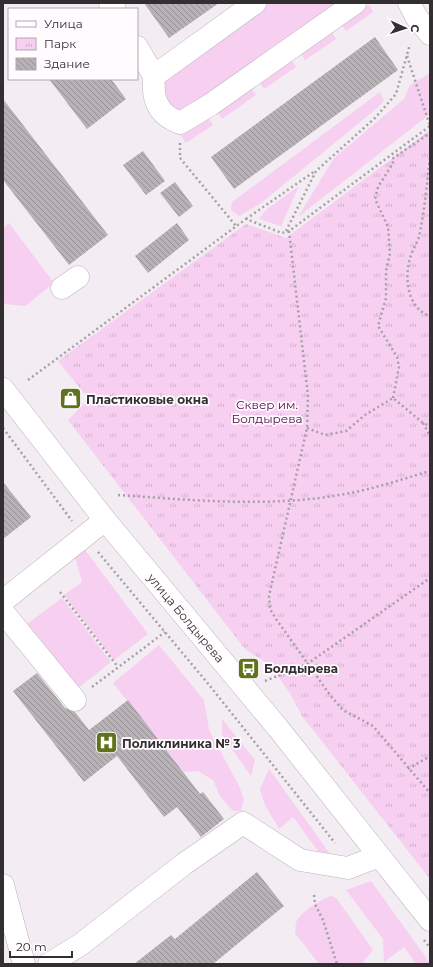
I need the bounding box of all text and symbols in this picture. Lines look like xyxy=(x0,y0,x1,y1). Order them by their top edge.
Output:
legend xyxy=(8,8,138,80)
north arrow xyxy=(385,8,425,48)
text: Улица xyxy=(44,16,83,31)
text: С xyxy=(408,24,422,33)
text: Парк xyxy=(44,36,76,51)
text: Здание xyxy=(44,56,90,71)
shop icon: Пластиковые окна xyxy=(57,386,83,412)
place label: Пластиковые окна xyxy=(86,392,208,407)
park label: Сквер им. Болдырева xyxy=(231,397,303,426)
street label: улица Болдырева xyxy=(144,570,228,666)
bus stop icon: Болдырева xyxy=(236,655,262,681)
place label: Болдырева xyxy=(264,661,338,676)
hospital icon: Поликлиника № 3 xyxy=(94,730,120,756)
place label: Поликлиника № 3 xyxy=(122,736,240,751)
scale bar xyxy=(10,933,72,959)
text: 20 m xyxy=(16,939,47,954)

